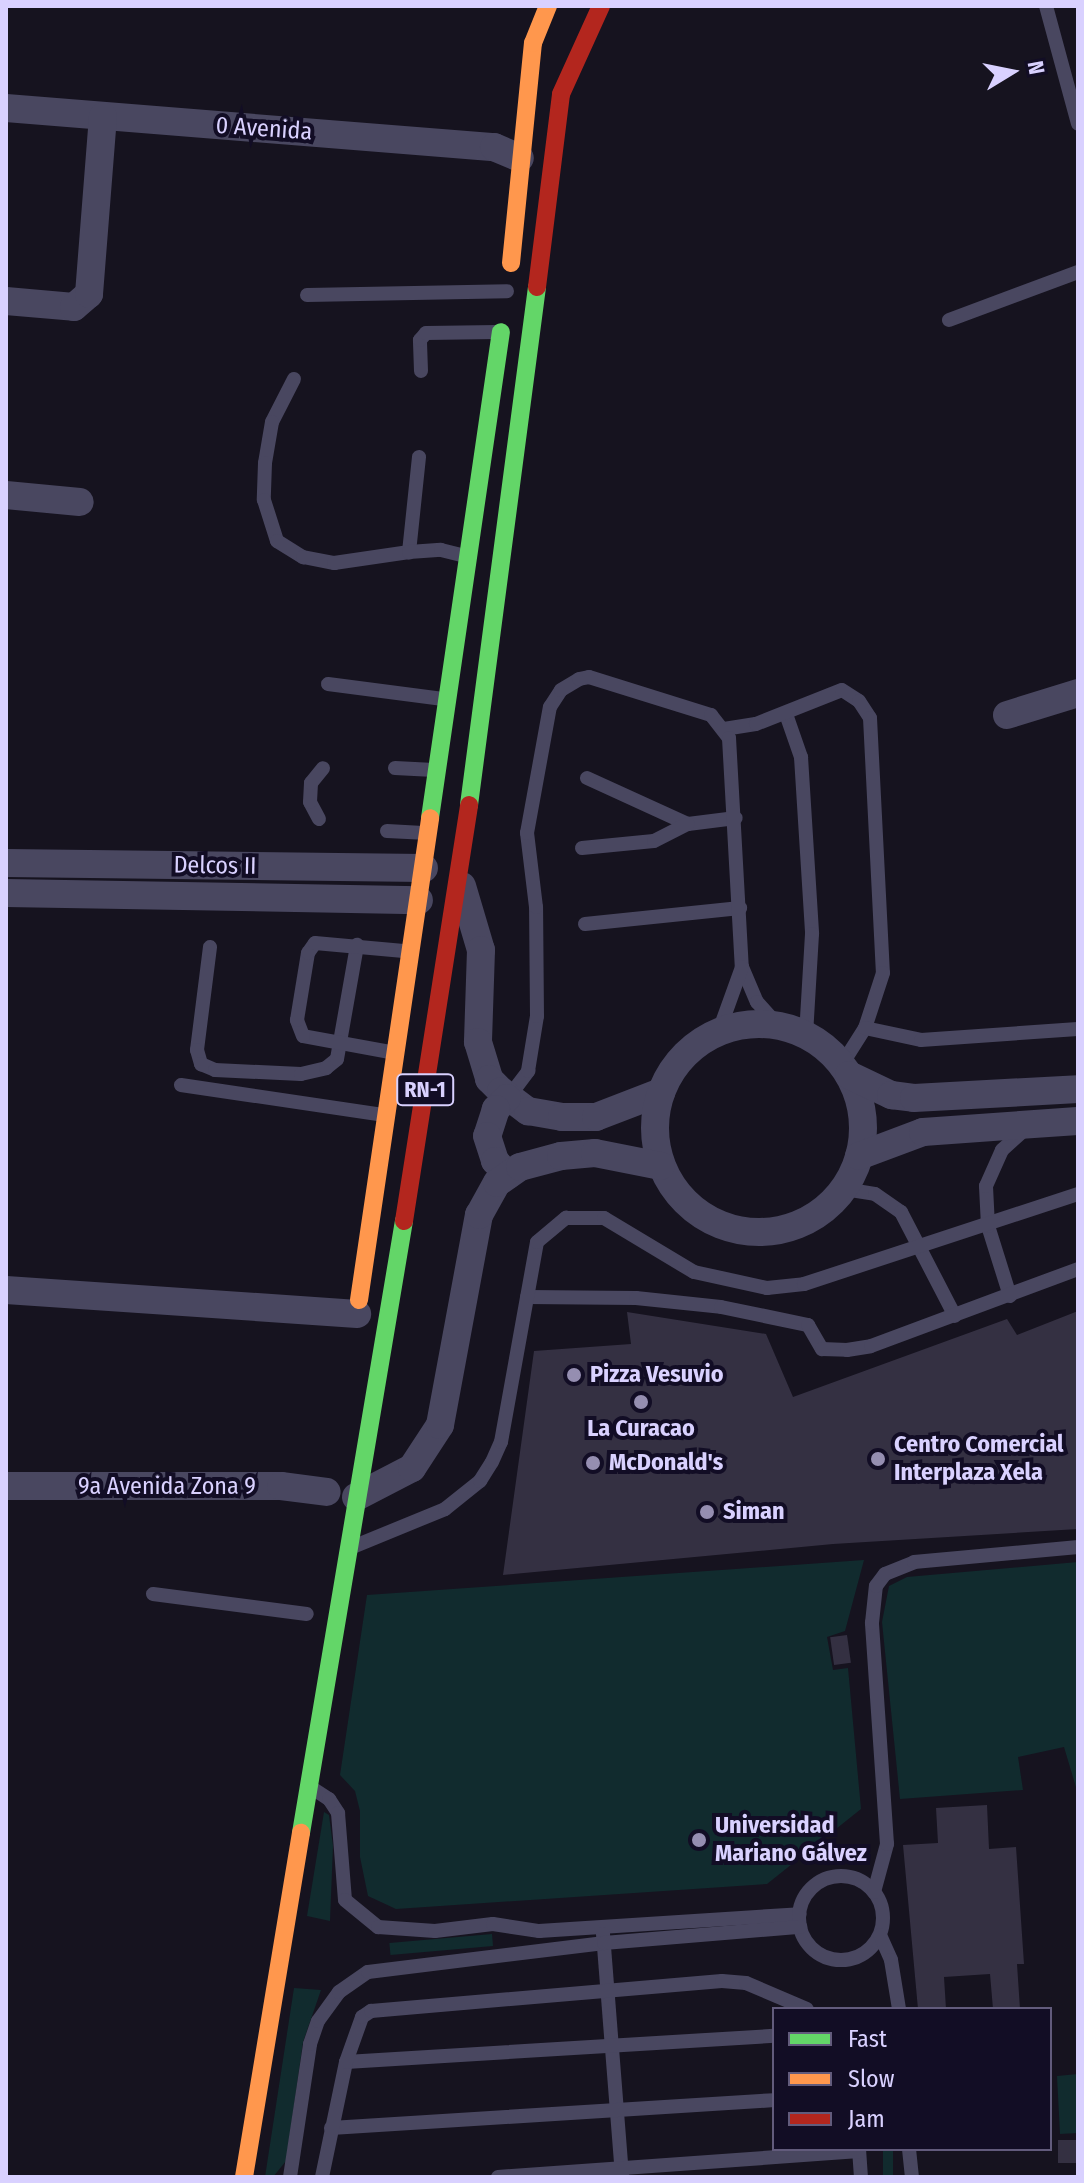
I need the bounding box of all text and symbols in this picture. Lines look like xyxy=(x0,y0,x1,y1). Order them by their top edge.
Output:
north arrow xyxy=(972,32,1052,112)
text: N xyxy=(1022,59,1051,77)
street label: 0 Avenida xyxy=(215,111,313,147)
street label: Delcos II xyxy=(173,851,257,881)
road number: RN-1 xyxy=(395,1072,455,1108)
place label: Pizza Vesuvio xyxy=(590,1361,723,1389)
marker: Pizza Vesuvio xyxy=(565,1366,583,1384)
marker: La Curacao xyxy=(632,1393,650,1411)
place label: La Curacao xyxy=(587,1415,695,1443)
place label: Centro Comercial Interplaza Xela xyxy=(894,1431,1064,1487)
place label: McDonald's xyxy=(609,1449,723,1477)
marker: Centro Comercial Interplaza Xela xyxy=(869,1450,887,1468)
marker: McDonald's xyxy=(584,1454,602,1472)
street label: 9a Avenida Zona 9 xyxy=(78,1473,256,1501)
place label: Siman xyxy=(723,1498,784,1526)
marker: Siman xyxy=(698,1503,716,1521)
place label: Universidad Mariano Gálvez xyxy=(715,1812,867,1868)
marker: Universidad Mariano Gálvez xyxy=(690,1831,708,1849)
legend xyxy=(772,2007,1052,2151)
text: Fast xyxy=(848,2025,887,2053)
text: Slow xyxy=(848,2065,894,2093)
text: Jam xyxy=(848,2105,885,2133)

